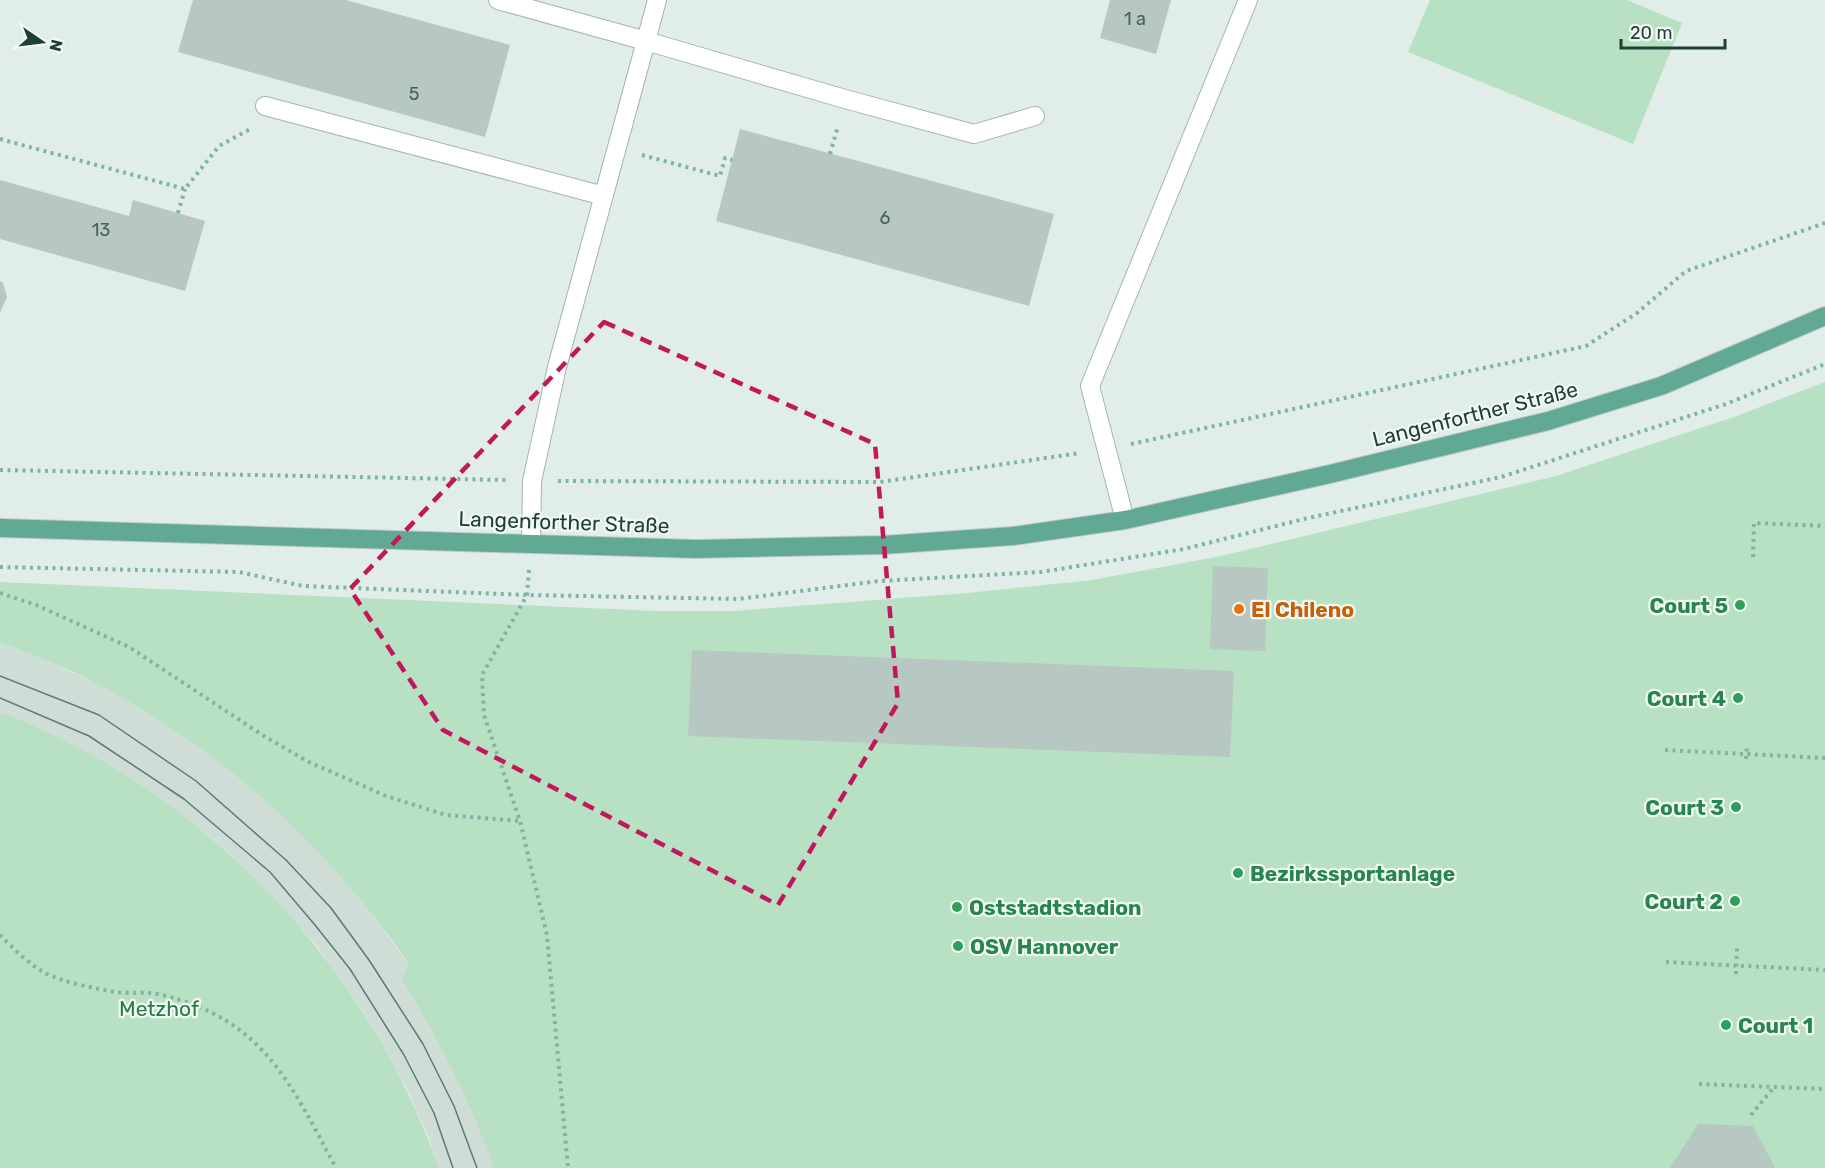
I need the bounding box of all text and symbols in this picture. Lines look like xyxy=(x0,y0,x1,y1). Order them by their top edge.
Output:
house number: 1 a xyxy=(1124,8,1146,30)
north arrow xyxy=(12,12,72,72)
scale bar xyxy=(1621,12,1724,50)
text: 20 m xyxy=(1630,22,1672,44)
text: N xyxy=(45,38,67,53)
house number: 5 xyxy=(409,83,419,105)
house number: 6 xyxy=(880,207,891,229)
house number: 13 xyxy=(92,219,110,241)
street label: Langenforther Straße xyxy=(1370,376,1580,452)
street label: Langenforther Straße xyxy=(458,506,670,538)
place label: Court 5 xyxy=(1650,593,1728,618)
place label: El Chileno xyxy=(1251,597,1354,622)
marker: Court 5 xyxy=(1733,598,1747,612)
marker: El Chileno xyxy=(1232,602,1246,616)
place label: Court 4 xyxy=(1647,686,1726,711)
marker: Court 4 xyxy=(1731,691,1745,705)
place label: Court 3 xyxy=(1645,795,1724,820)
marker: Court 3 xyxy=(1729,800,1743,814)
place label: Bezirkssportanlage xyxy=(1250,861,1455,886)
marker: Bezirkssportanlage xyxy=(1231,866,1245,880)
place label: Court 2 xyxy=(1645,889,1723,914)
marker: Court 2 xyxy=(1728,894,1742,908)
place label: Oststadtstadion xyxy=(969,895,1141,920)
marker: Oststadtstadion xyxy=(950,900,964,914)
place label: OSV Hannover xyxy=(970,934,1119,959)
marker: OSV Hannover xyxy=(951,939,965,953)
park label: Metzhof xyxy=(119,996,199,1021)
place label: Court 1 xyxy=(1738,1013,1813,1038)
marker: Court 1 xyxy=(1719,1018,1733,1032)

